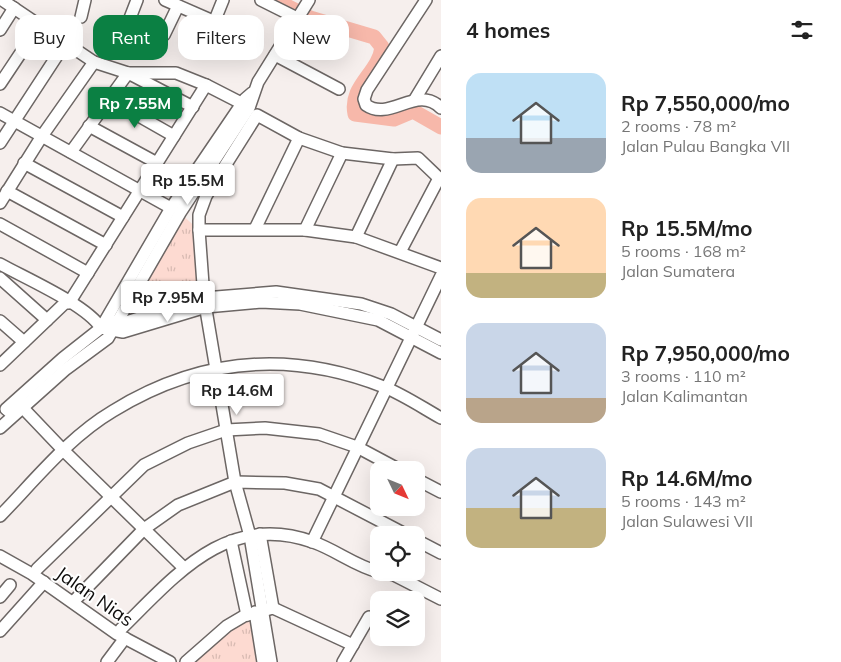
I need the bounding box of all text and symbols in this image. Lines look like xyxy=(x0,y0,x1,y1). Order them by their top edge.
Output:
chip: Buy xyxy=(15,15,83,60)
chip: Rent xyxy=(93,15,168,60)
chip: Filters xyxy=(178,15,264,60)
chip: New xyxy=(274,15,349,60)
icon: filters xyxy=(788,16,816,44)
text: 4 homes xyxy=(466,17,550,43)
pin: Rp 7.55M xyxy=(83,86,187,129)
text: Rp 7,550,000/mo xyxy=(621,90,790,116)
text: Rp 7.55M xyxy=(99,93,171,113)
icon: home xyxy=(506,93,566,153)
text: 2 rooms · 78 m² xyxy=(621,116,736,136)
text: Jalan Pulau Bangka VII xyxy=(621,136,790,156)
pin: Rp 15.5M xyxy=(136,164,240,206)
text: Rp 15.5M xyxy=(152,170,224,190)
text: Rp 15.5M/mo xyxy=(621,215,752,241)
icon: home xyxy=(506,218,566,278)
text: 5 rooms · 168 m² xyxy=(621,241,746,261)
text: Jalan Sumatera xyxy=(621,261,735,281)
pin: Rp 7.95M xyxy=(116,280,220,323)
text: Rp 7.95M xyxy=(132,287,204,307)
text: Rp 7,950,000/mo xyxy=(621,340,790,366)
icon: home xyxy=(506,343,566,403)
text: 3 rooms · 110 m² xyxy=(621,366,746,386)
pin: Rp 14.6M xyxy=(185,374,289,416)
text: Rp 14.6M xyxy=(201,380,273,400)
text: Jalan Kalimantan xyxy=(621,386,748,406)
north arrow xyxy=(370,461,425,516)
map controls xyxy=(370,461,425,646)
text: Rp 14.6M/mo xyxy=(621,465,752,491)
icon: home xyxy=(506,468,566,528)
text: 5 rooms · 143 m² xyxy=(621,491,746,511)
text: Jalan Sulawesi VII xyxy=(621,511,753,531)
button: locate xyxy=(370,526,425,581)
street label: Jalan Nias xyxy=(52,561,138,631)
button: layers xyxy=(370,591,425,646)

